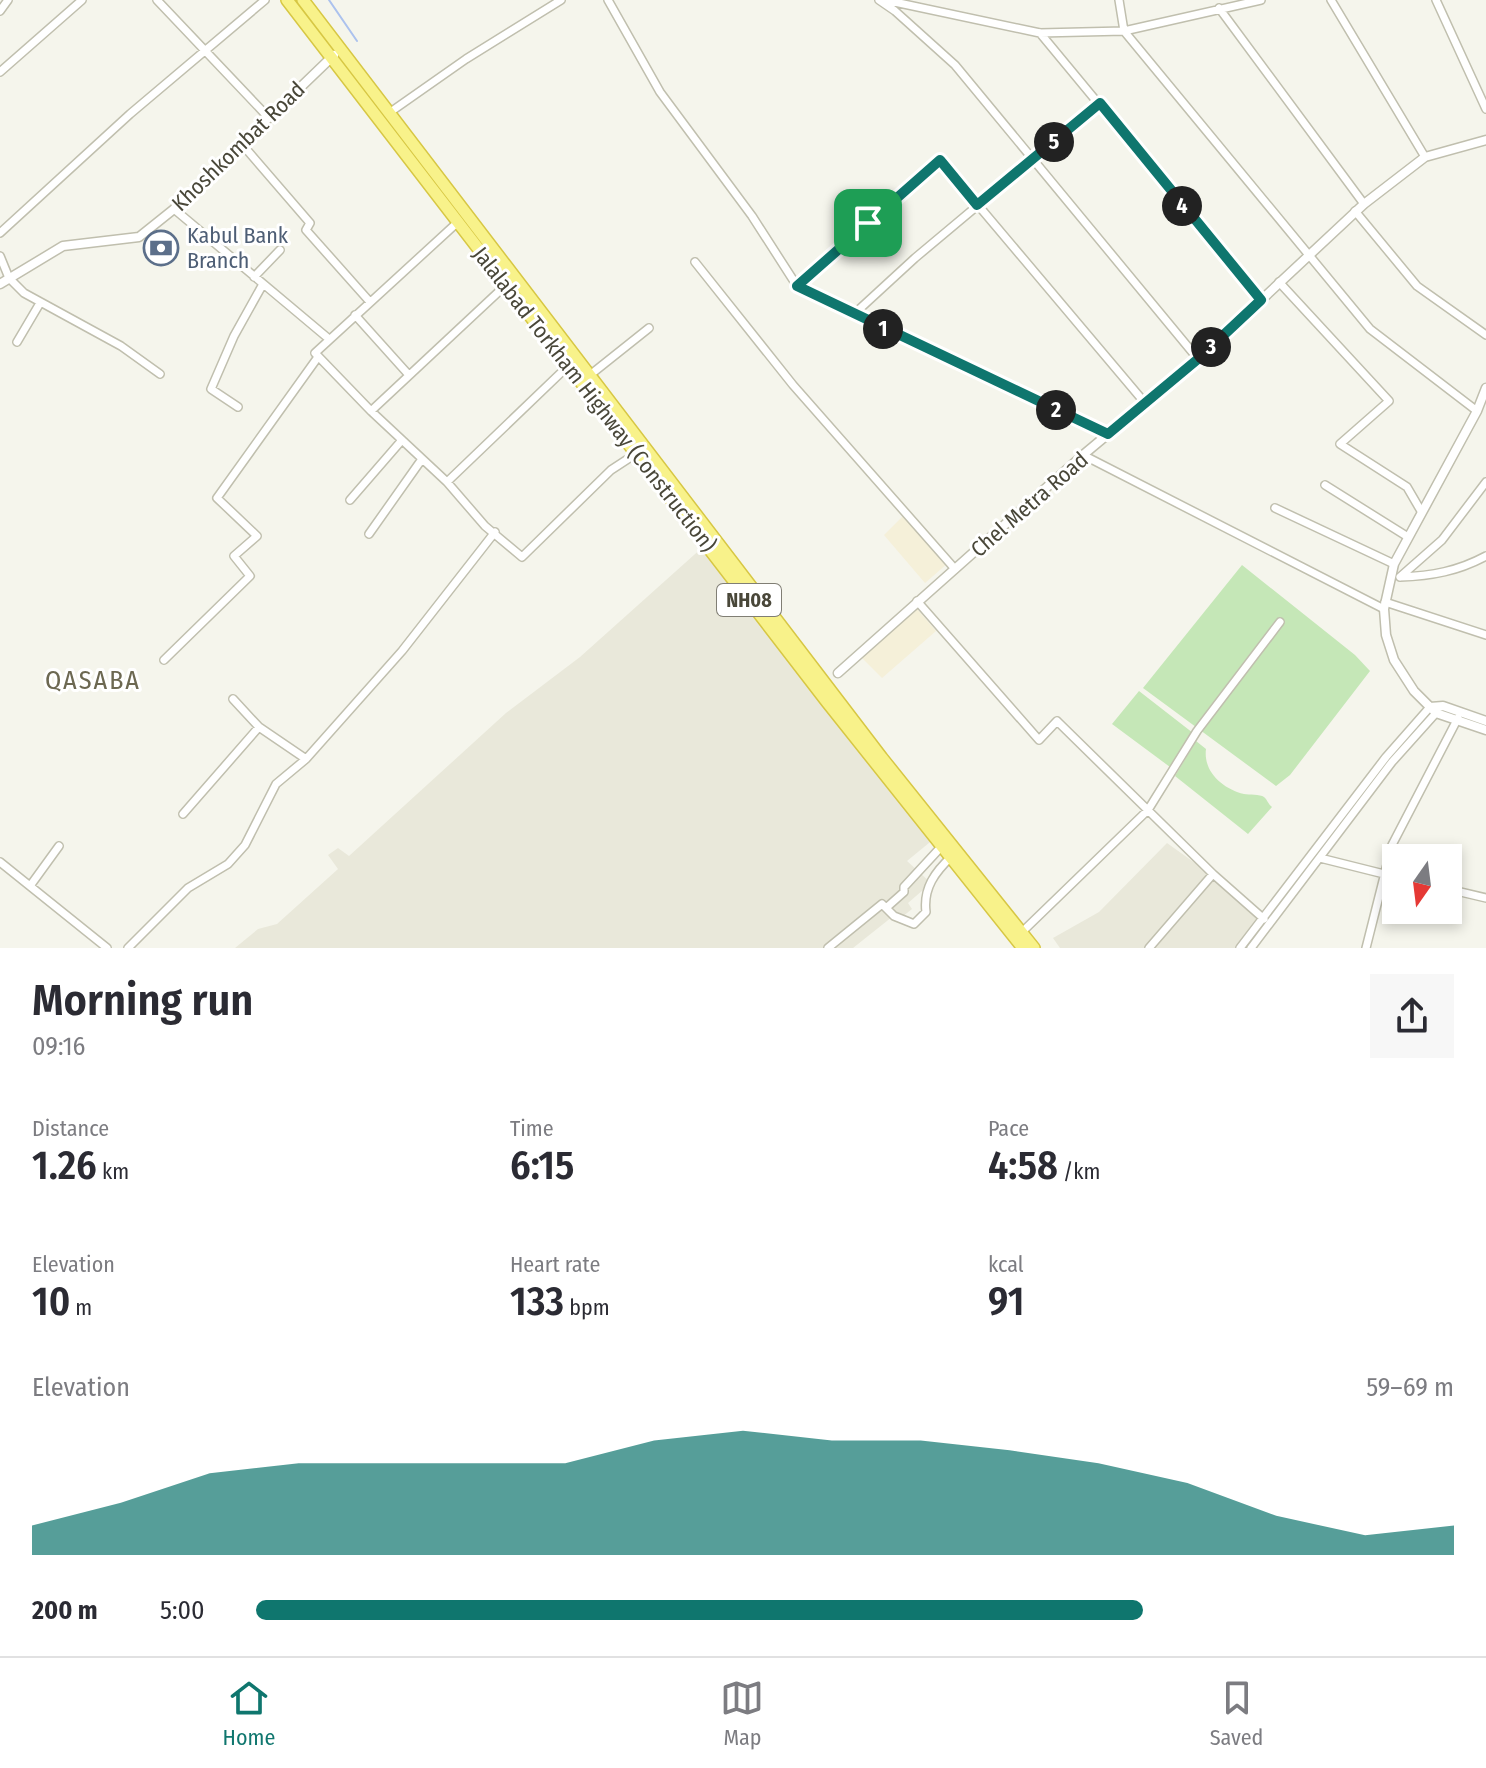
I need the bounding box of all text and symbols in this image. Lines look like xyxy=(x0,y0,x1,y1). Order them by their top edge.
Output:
street label: Khoshkombat Road xyxy=(166,76,311,217)
pin: 5 xyxy=(1034,122,1074,162)
text: 5 xyxy=(1049,128,1059,155)
pin: 4 xyxy=(1162,186,1202,226)
pin xyxy=(834,189,902,257)
text: 4 xyxy=(1176,192,1188,219)
icon: arrive xyxy=(846,201,890,245)
place label: Kabul Bank Branch xyxy=(187,222,289,274)
bank icon: Kabul Bank Branch xyxy=(142,229,180,267)
street label: Jalalabad Torkham Highway (Construction) xyxy=(467,241,722,557)
pin: 1 xyxy=(863,309,903,349)
text: 1 xyxy=(878,315,888,342)
pin: 3 xyxy=(1191,327,1231,367)
text: 3 xyxy=(1206,333,1216,360)
pin: 2 xyxy=(1036,390,1076,430)
text: 2 xyxy=(1051,396,1061,423)
street label: Chel Metra Road xyxy=(965,446,1094,563)
road number: NH08 xyxy=(717,584,781,616)
district label: QASABA xyxy=(45,665,141,696)
north arrow xyxy=(1382,844,1462,924)
map controls xyxy=(1382,844,1462,924)
text: Morning run xyxy=(32,974,253,1027)
button: share xyxy=(1370,974,1454,1058)
text: 09:16 xyxy=(32,1031,85,1062)
text: Distance xyxy=(32,1115,109,1142)
text: Time xyxy=(510,1115,554,1142)
text: Pace xyxy=(988,1115,1029,1142)
text: 1.26 xyxy=(32,1142,97,1190)
text: 6:15 xyxy=(510,1142,574,1190)
text: 4:58 xyxy=(988,1142,1058,1190)
text: km xyxy=(97,1158,129,1185)
text: /km xyxy=(1058,1158,1100,1185)
text: Elevation xyxy=(32,1251,115,1278)
text: Heart rate xyxy=(510,1251,600,1278)
text: kcal xyxy=(988,1251,1024,1278)
text: 10 xyxy=(32,1278,70,1326)
text: 133 xyxy=(510,1278,564,1326)
text: 91 xyxy=(988,1278,1024,1326)
text: m xyxy=(70,1294,92,1321)
text: bpm xyxy=(564,1294,610,1321)
text: Elevation xyxy=(32,1372,130,1403)
text: 59–69 m xyxy=(1366,1372,1454,1403)
text: 200 m xyxy=(32,1595,98,1626)
text: 5:00 xyxy=(160,1595,205,1626)
tab: Home xyxy=(223,1676,275,1751)
tab: Map xyxy=(720,1676,764,1751)
tab: Saved xyxy=(1210,1676,1263,1751)

